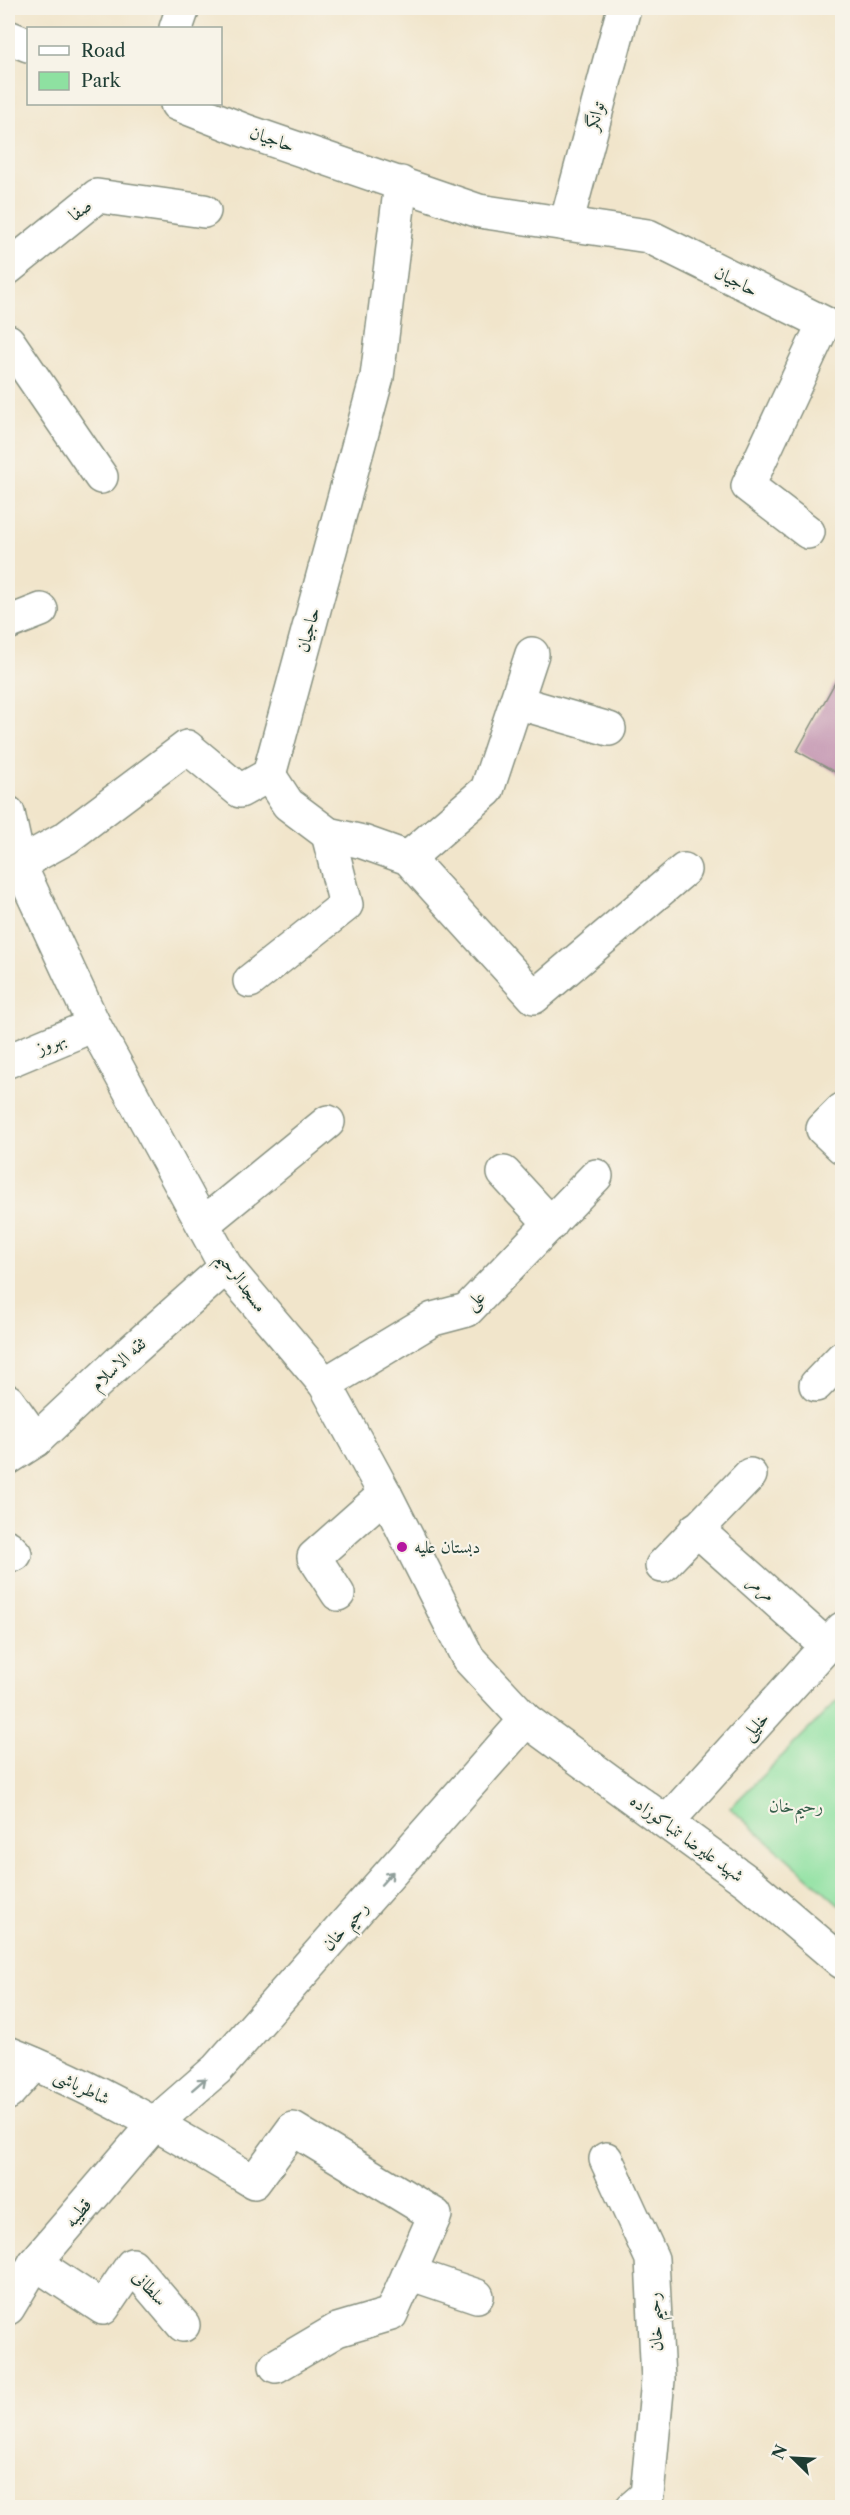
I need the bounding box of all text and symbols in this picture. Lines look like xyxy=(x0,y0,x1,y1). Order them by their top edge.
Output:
legend xyxy=(27,27,222,105)
text: Road xyxy=(81,40,126,62)
text: Park xyxy=(81,70,122,92)
street label: توانگر xyxy=(580,99,610,135)
street label: حاجیان xyxy=(247,121,297,157)
street label: صفا xyxy=(64,194,96,226)
street label: حاجیان xyxy=(711,261,761,301)
street label: حاجیان xyxy=(291,605,325,655)
street label: بهروز xyxy=(31,1027,70,1061)
street label: مسجدالرحیم xyxy=(206,1247,272,1321)
street label: علی xyxy=(461,1285,491,1316)
street label: ثقه الاسلام xyxy=(86,1332,154,1399)
place label: دبستان علیه xyxy=(414,1536,480,1558)
marker: دبستان علیه xyxy=(395,1540,409,1554)
street label: مرمر xyxy=(742,1570,780,1608)
street label: خلیلی xyxy=(737,1707,775,1746)
street label: شهید علیرضا تنباکوزاده xyxy=(625,1789,748,1887)
park label: رحیم‌خان xyxy=(769,1795,823,1824)
one-way arrow xyxy=(380,1871,394,1886)
street label: رحیم خان xyxy=(317,1897,378,1960)
street label: شاطرباشی xyxy=(50,2064,113,2112)
one-way arrow xyxy=(191,2078,207,2091)
street label: قطیبه xyxy=(60,2194,96,2232)
street label: سلطانی xyxy=(128,2265,172,2311)
street label: رحیم خان xyxy=(642,2292,675,2352)
north arrow xyxy=(763,2428,823,2488)
text: N xyxy=(767,2441,791,2462)

